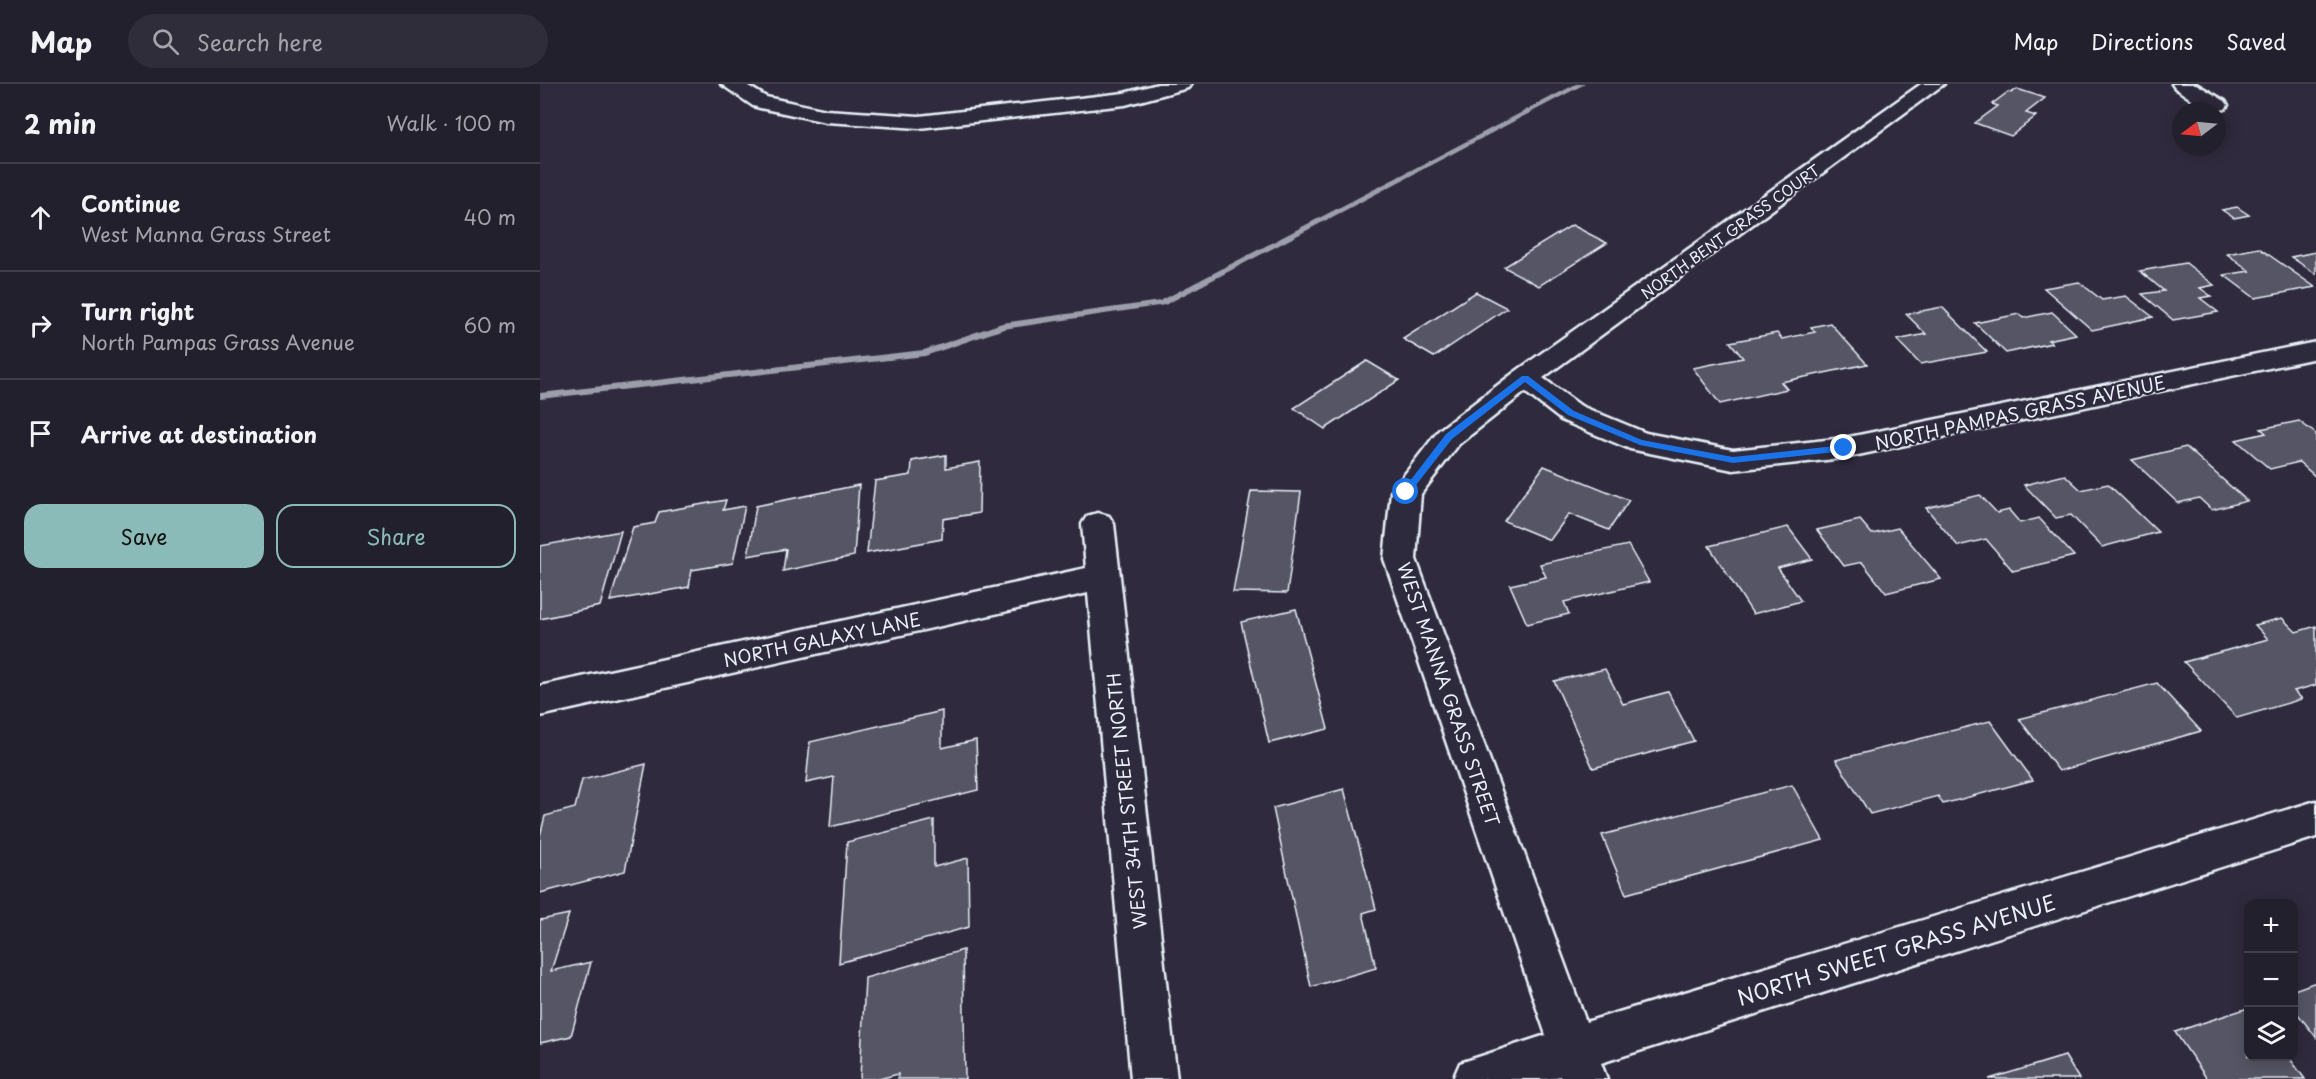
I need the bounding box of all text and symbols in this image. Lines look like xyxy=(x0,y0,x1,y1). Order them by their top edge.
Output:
search box xyxy=(128,14,548,68)
text: Map xyxy=(30,20,92,63)
icon: search xyxy=(149,25,182,58)
text: Search here xyxy=(197,25,323,58)
text: Map xyxy=(2013,25,2058,57)
text: Directions xyxy=(2091,25,2193,57)
text: Saved xyxy=(2226,25,2286,57)
north arrow xyxy=(2172,102,2226,156)
text: 2 min xyxy=(24,104,97,143)
text: Walk · 100 m xyxy=(386,108,516,138)
street label: NORTH BENT GRASS COURT xyxy=(1636,158,1825,304)
text: Continue xyxy=(81,186,180,219)
icon: ahead xyxy=(24,201,57,234)
text: 40 m xyxy=(464,202,516,232)
text: West Manna Grass Street xyxy=(81,219,331,249)
text: Turn right xyxy=(81,294,194,327)
icon: right xyxy=(24,309,57,342)
text: 60 m xyxy=(464,310,516,340)
text: North Pampas Grass Avenue xyxy=(81,327,355,357)
street label: NORTH PAMPAS GRASS AVENUE xyxy=(1872,368,2168,456)
icon: arrive xyxy=(24,417,57,450)
text: Arrive at destination xyxy=(81,417,317,450)
route end xyxy=(1830,434,1856,460)
route start xyxy=(1392,478,1418,504)
button: Save xyxy=(24,504,264,568)
button: Share xyxy=(276,504,516,568)
street label: WEST MANNA GRASS STREET xyxy=(1391,558,1507,830)
street label: NORTH GALAXY LANE xyxy=(721,605,923,673)
street label: WEST 34TH STREET NORTH xyxy=(1099,672,1153,930)
street label: NORTH SWEET GRASS AVENUE xyxy=(1733,885,2059,1013)
map controls xyxy=(2244,899,2298,1061)
button: + xyxy=(2244,899,2298,953)
button: − xyxy=(2244,953,2298,1007)
button: layers xyxy=(2244,1007,2298,1061)

